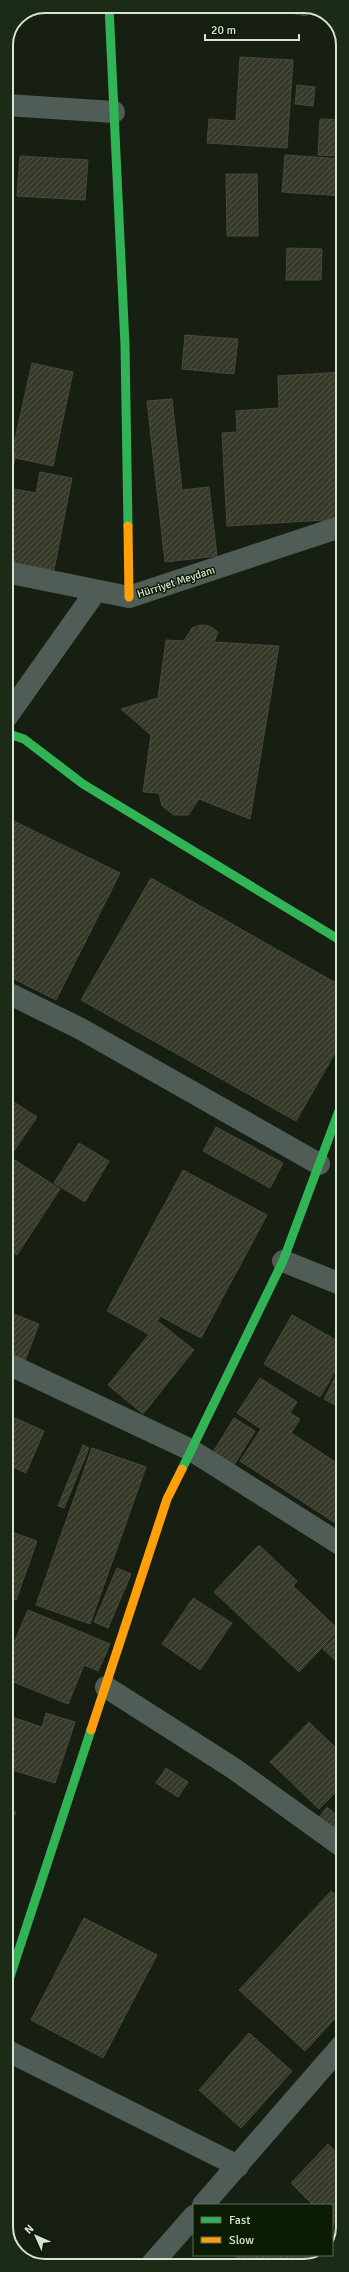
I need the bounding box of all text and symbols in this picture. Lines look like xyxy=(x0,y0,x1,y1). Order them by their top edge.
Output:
scale bar xyxy=(205,16,299,42)
text: 20 m xyxy=(211,23,236,38)
street label: Hürriyet Meydanı xyxy=(135,563,217,601)
legend xyxy=(193,2204,333,2256)
text: Fast xyxy=(229,2213,250,2228)
north arrow xyxy=(16,2216,56,2256)
text: N xyxy=(22,2222,37,2237)
text: Slow xyxy=(229,2233,254,2248)

